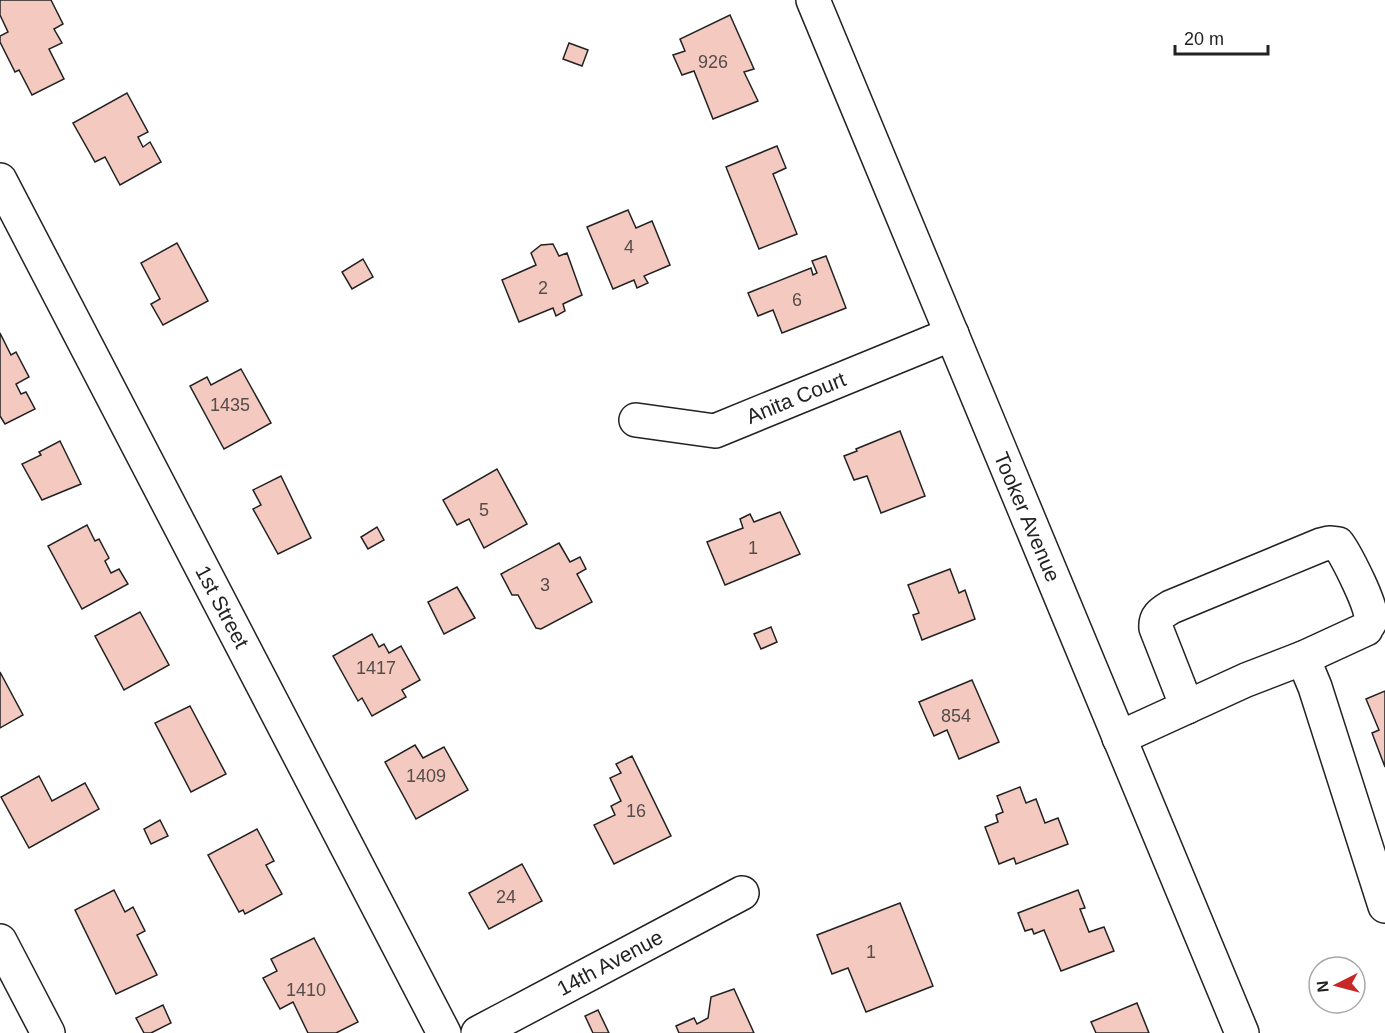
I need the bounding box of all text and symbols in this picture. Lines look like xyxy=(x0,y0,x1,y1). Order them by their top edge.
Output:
scale bar xyxy=(1175,18,1268,56)
text: 20 m xyxy=(1184,29,1224,49)
house number: 926 xyxy=(698,52,728,72)
house number: 4 xyxy=(624,237,634,257)
house number: 2 xyxy=(538,278,548,298)
house number: 6 xyxy=(792,290,802,310)
street label: Anita Court xyxy=(743,367,849,428)
house number: 1435 xyxy=(210,395,250,415)
street label: Tooker Avenue xyxy=(990,449,1065,585)
house number: 5 xyxy=(479,500,489,520)
house number: 1 xyxy=(748,538,758,558)
street label: 1st Street xyxy=(191,562,254,652)
house number: 3 xyxy=(540,575,550,595)
house number: 1417 xyxy=(356,658,396,678)
house number: 854 xyxy=(941,706,971,726)
house number: 1409 xyxy=(406,766,446,786)
house number: 16 xyxy=(626,801,646,821)
house number: 24 xyxy=(496,887,516,907)
street label: 14th Avenue xyxy=(553,925,667,1000)
house number: 1 xyxy=(866,942,876,962)
north arrow xyxy=(1307,955,1367,1015)
house number: 1410 xyxy=(286,980,326,1000)
text: N xyxy=(1314,980,1332,993)

